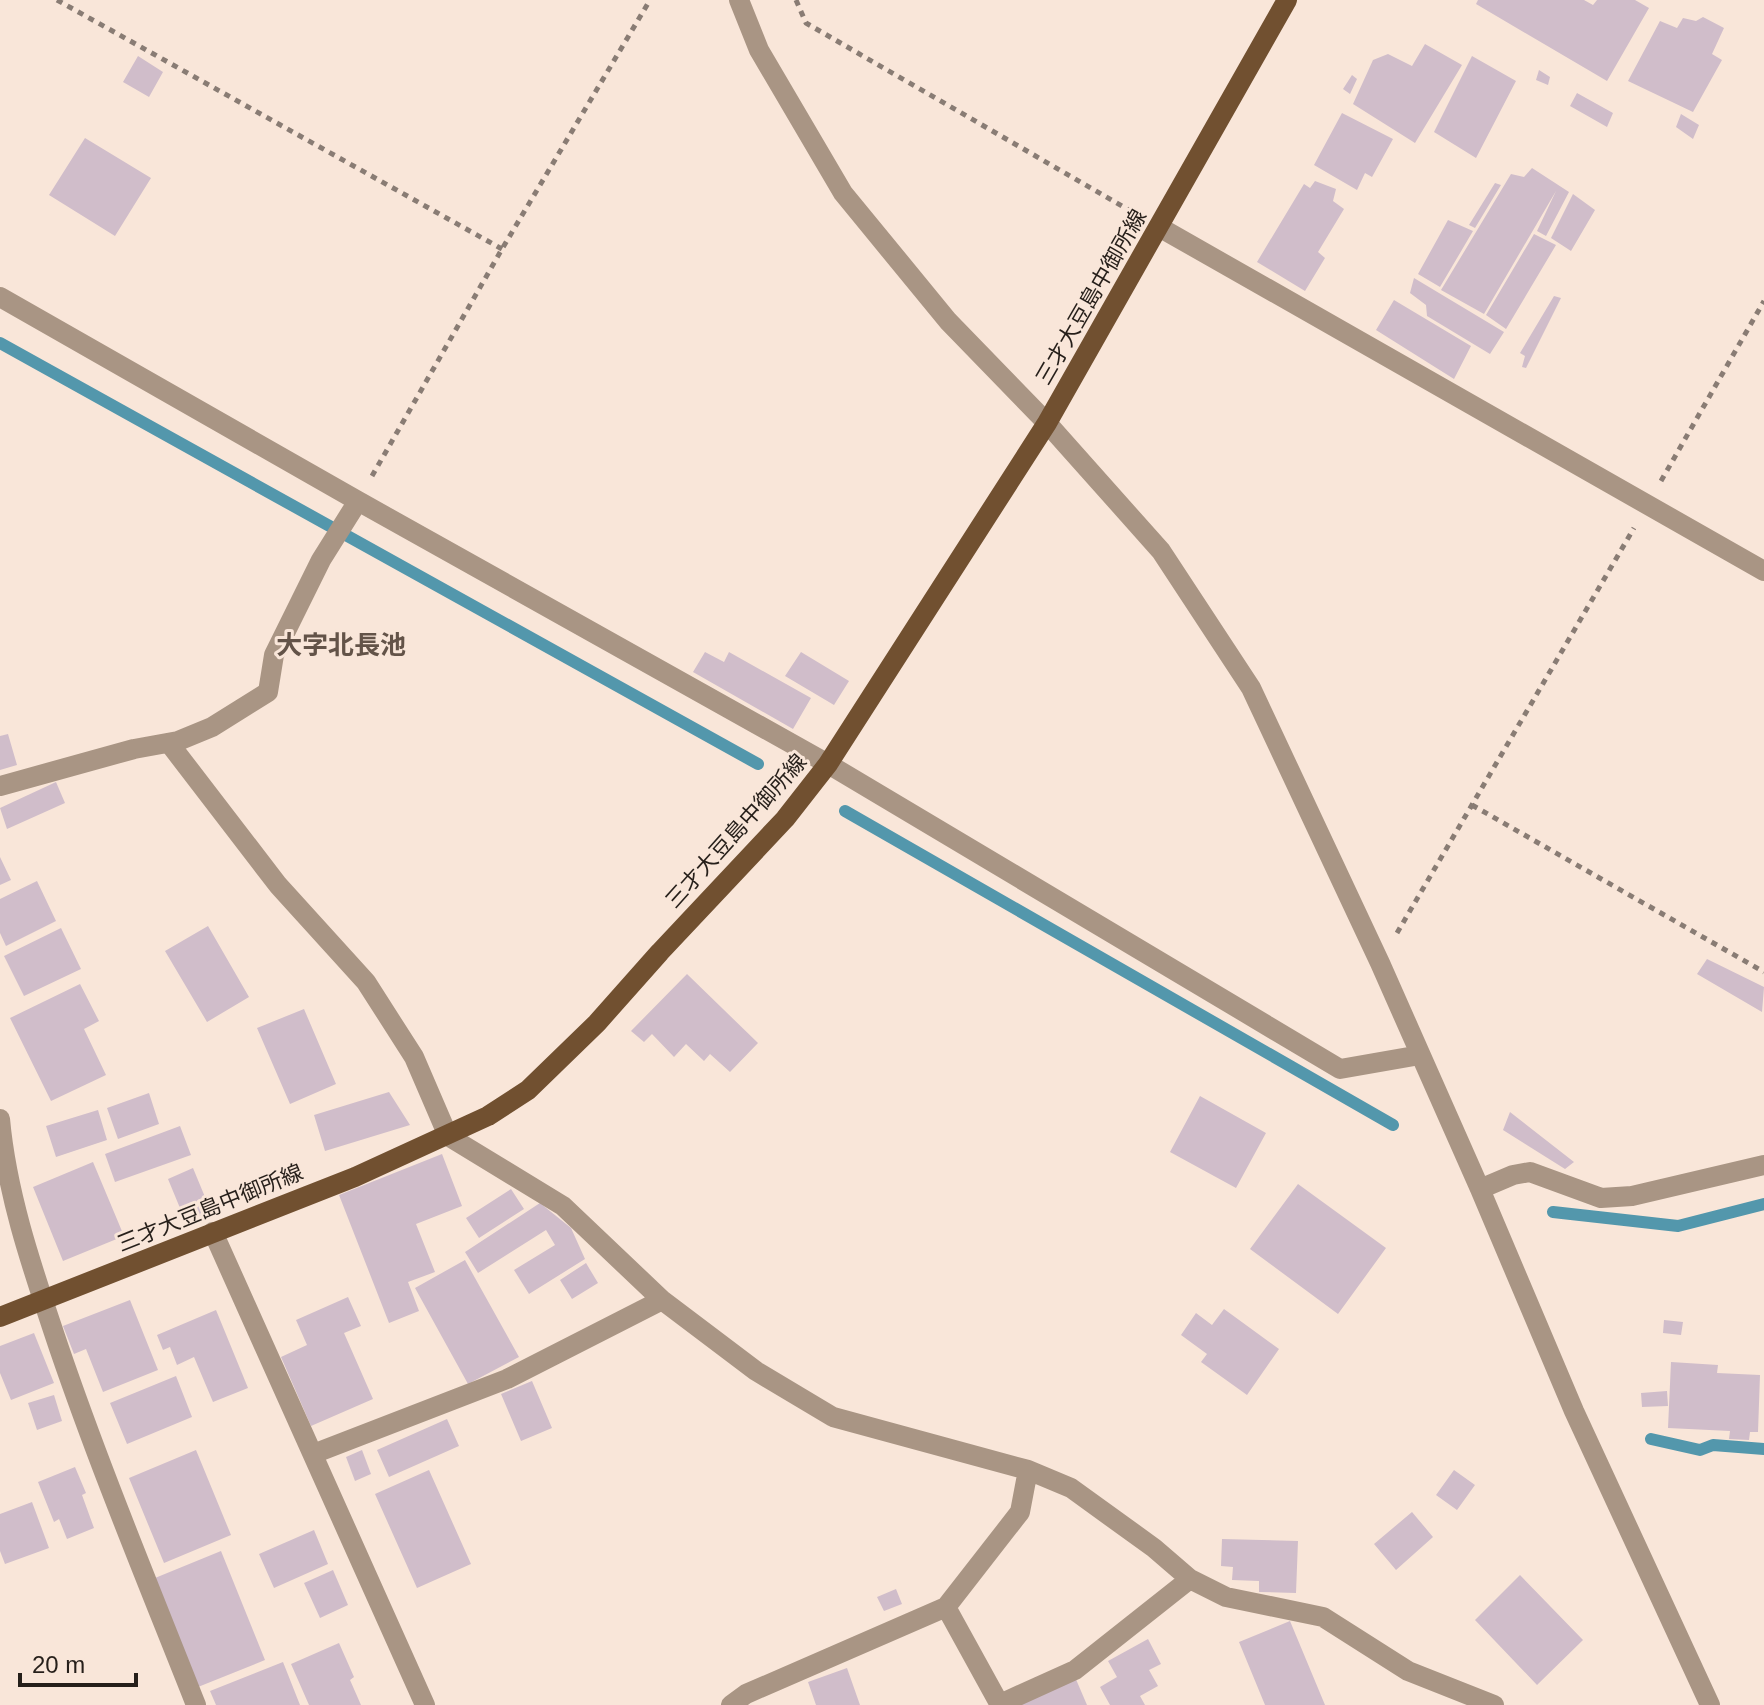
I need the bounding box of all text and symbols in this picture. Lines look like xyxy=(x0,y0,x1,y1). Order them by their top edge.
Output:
street label: 三才大豆島中御所線 xyxy=(1031,205,1151,389)
district label: 大字北長池 xyxy=(276,630,406,660)
street label: 三才大豆島中御所線 xyxy=(660,749,812,913)
street label: 三才大豆島中御所線 xyxy=(114,1159,306,1257)
scale bar xyxy=(20,1637,136,1687)
text: 20 m xyxy=(32,1651,85,1678)

